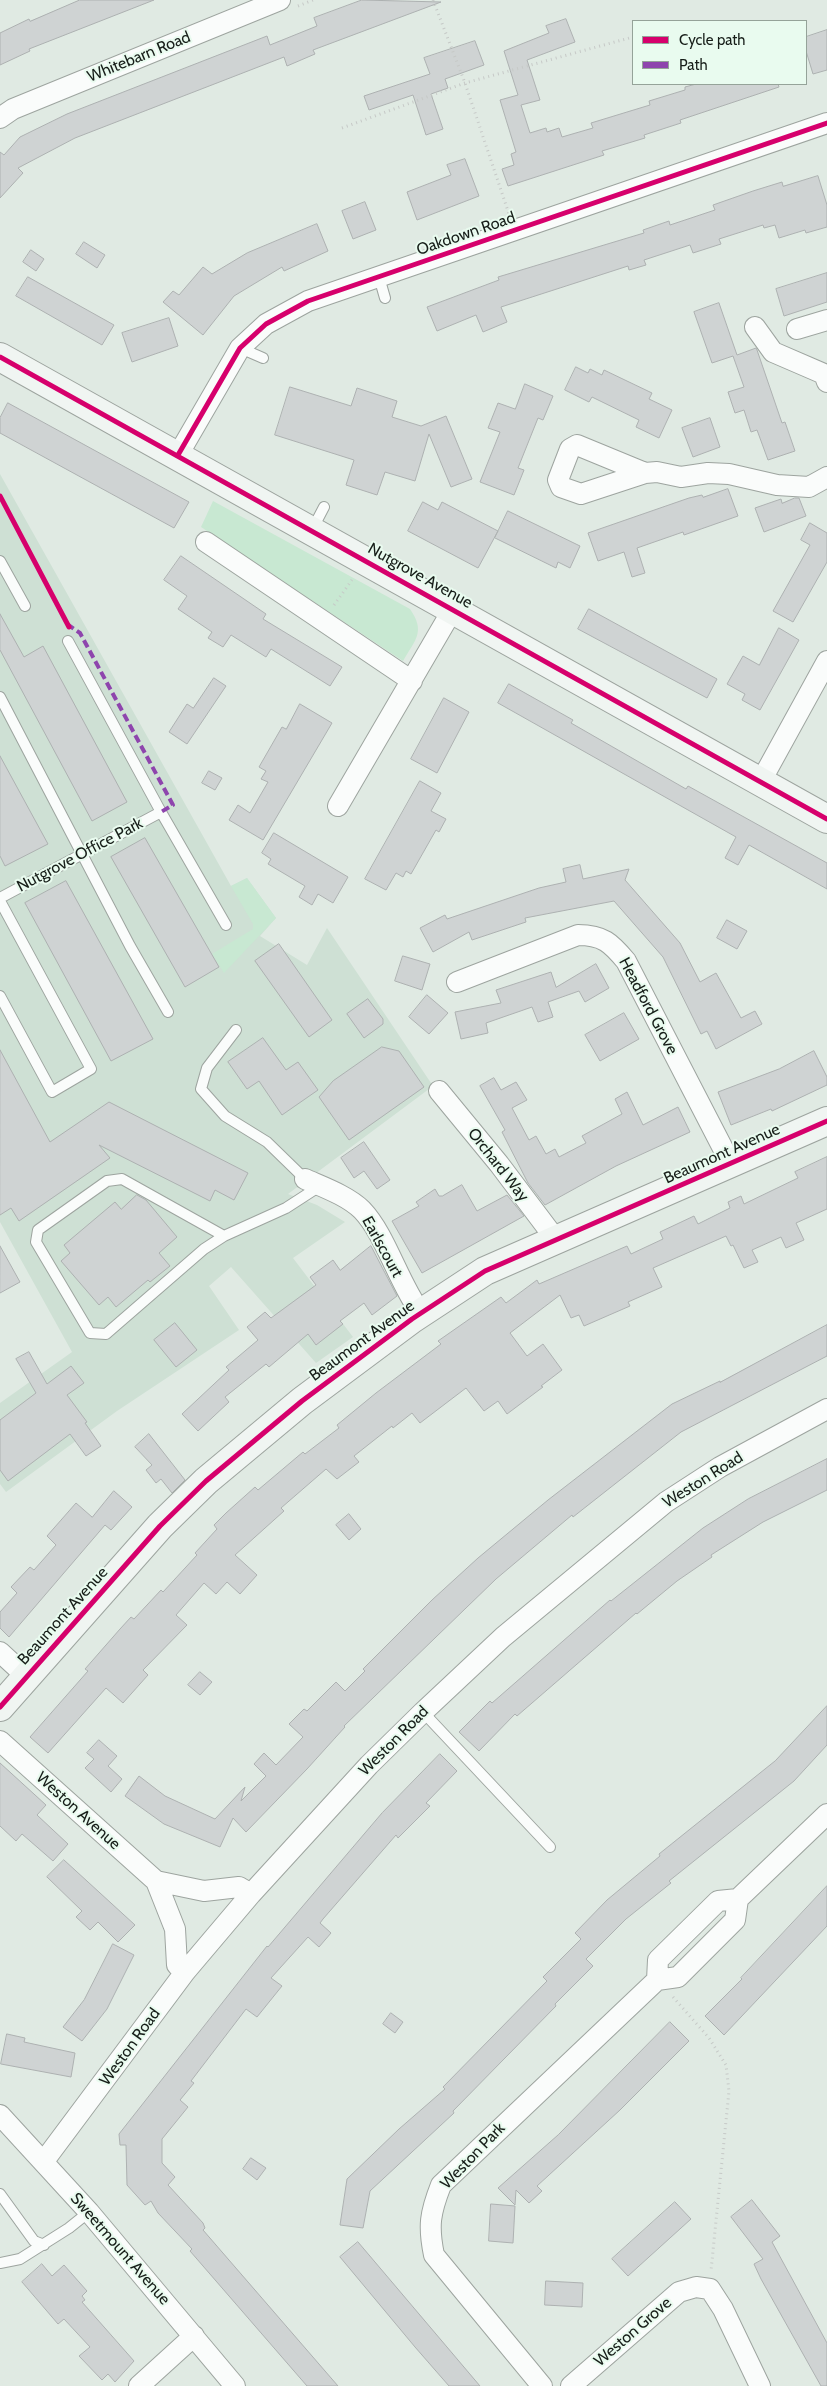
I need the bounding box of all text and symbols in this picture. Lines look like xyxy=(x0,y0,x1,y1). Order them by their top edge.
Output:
legend xyxy=(632,20,807,85)
street label: Whitebarn Road xyxy=(85,28,193,86)
text: Cycle path xyxy=(679,31,745,49)
text: Path xyxy=(679,56,708,74)
street label: Oakdown Road xyxy=(414,208,518,260)
street label: Nutgrove Avenue xyxy=(364,539,476,613)
street label: Nutgrove Office Park xyxy=(14,814,146,896)
street label: Headford Grove xyxy=(614,954,682,1058)
street label: Beaumont Avenue xyxy=(661,1120,783,1188)
street label: Orchard Way xyxy=(463,1124,533,1206)
street label: Earlscourt xyxy=(357,1213,407,1281)
street label: Beaumont Avenue xyxy=(306,1296,418,1386)
street label: Weston Road xyxy=(659,1448,747,1512)
street label: Beaumont Avenue xyxy=(14,1563,112,1669)
street label: Weston Road xyxy=(355,1702,433,1780)
street label: Weston Avenue xyxy=(32,1768,124,1854)
street label: Weston Road xyxy=(96,2005,164,2089)
street label: Weston Park xyxy=(437,2119,509,2193)
street label: Sweetmount Avenue xyxy=(66,2189,174,2309)
street label: Weston Grove xyxy=(590,2293,676,2371)

